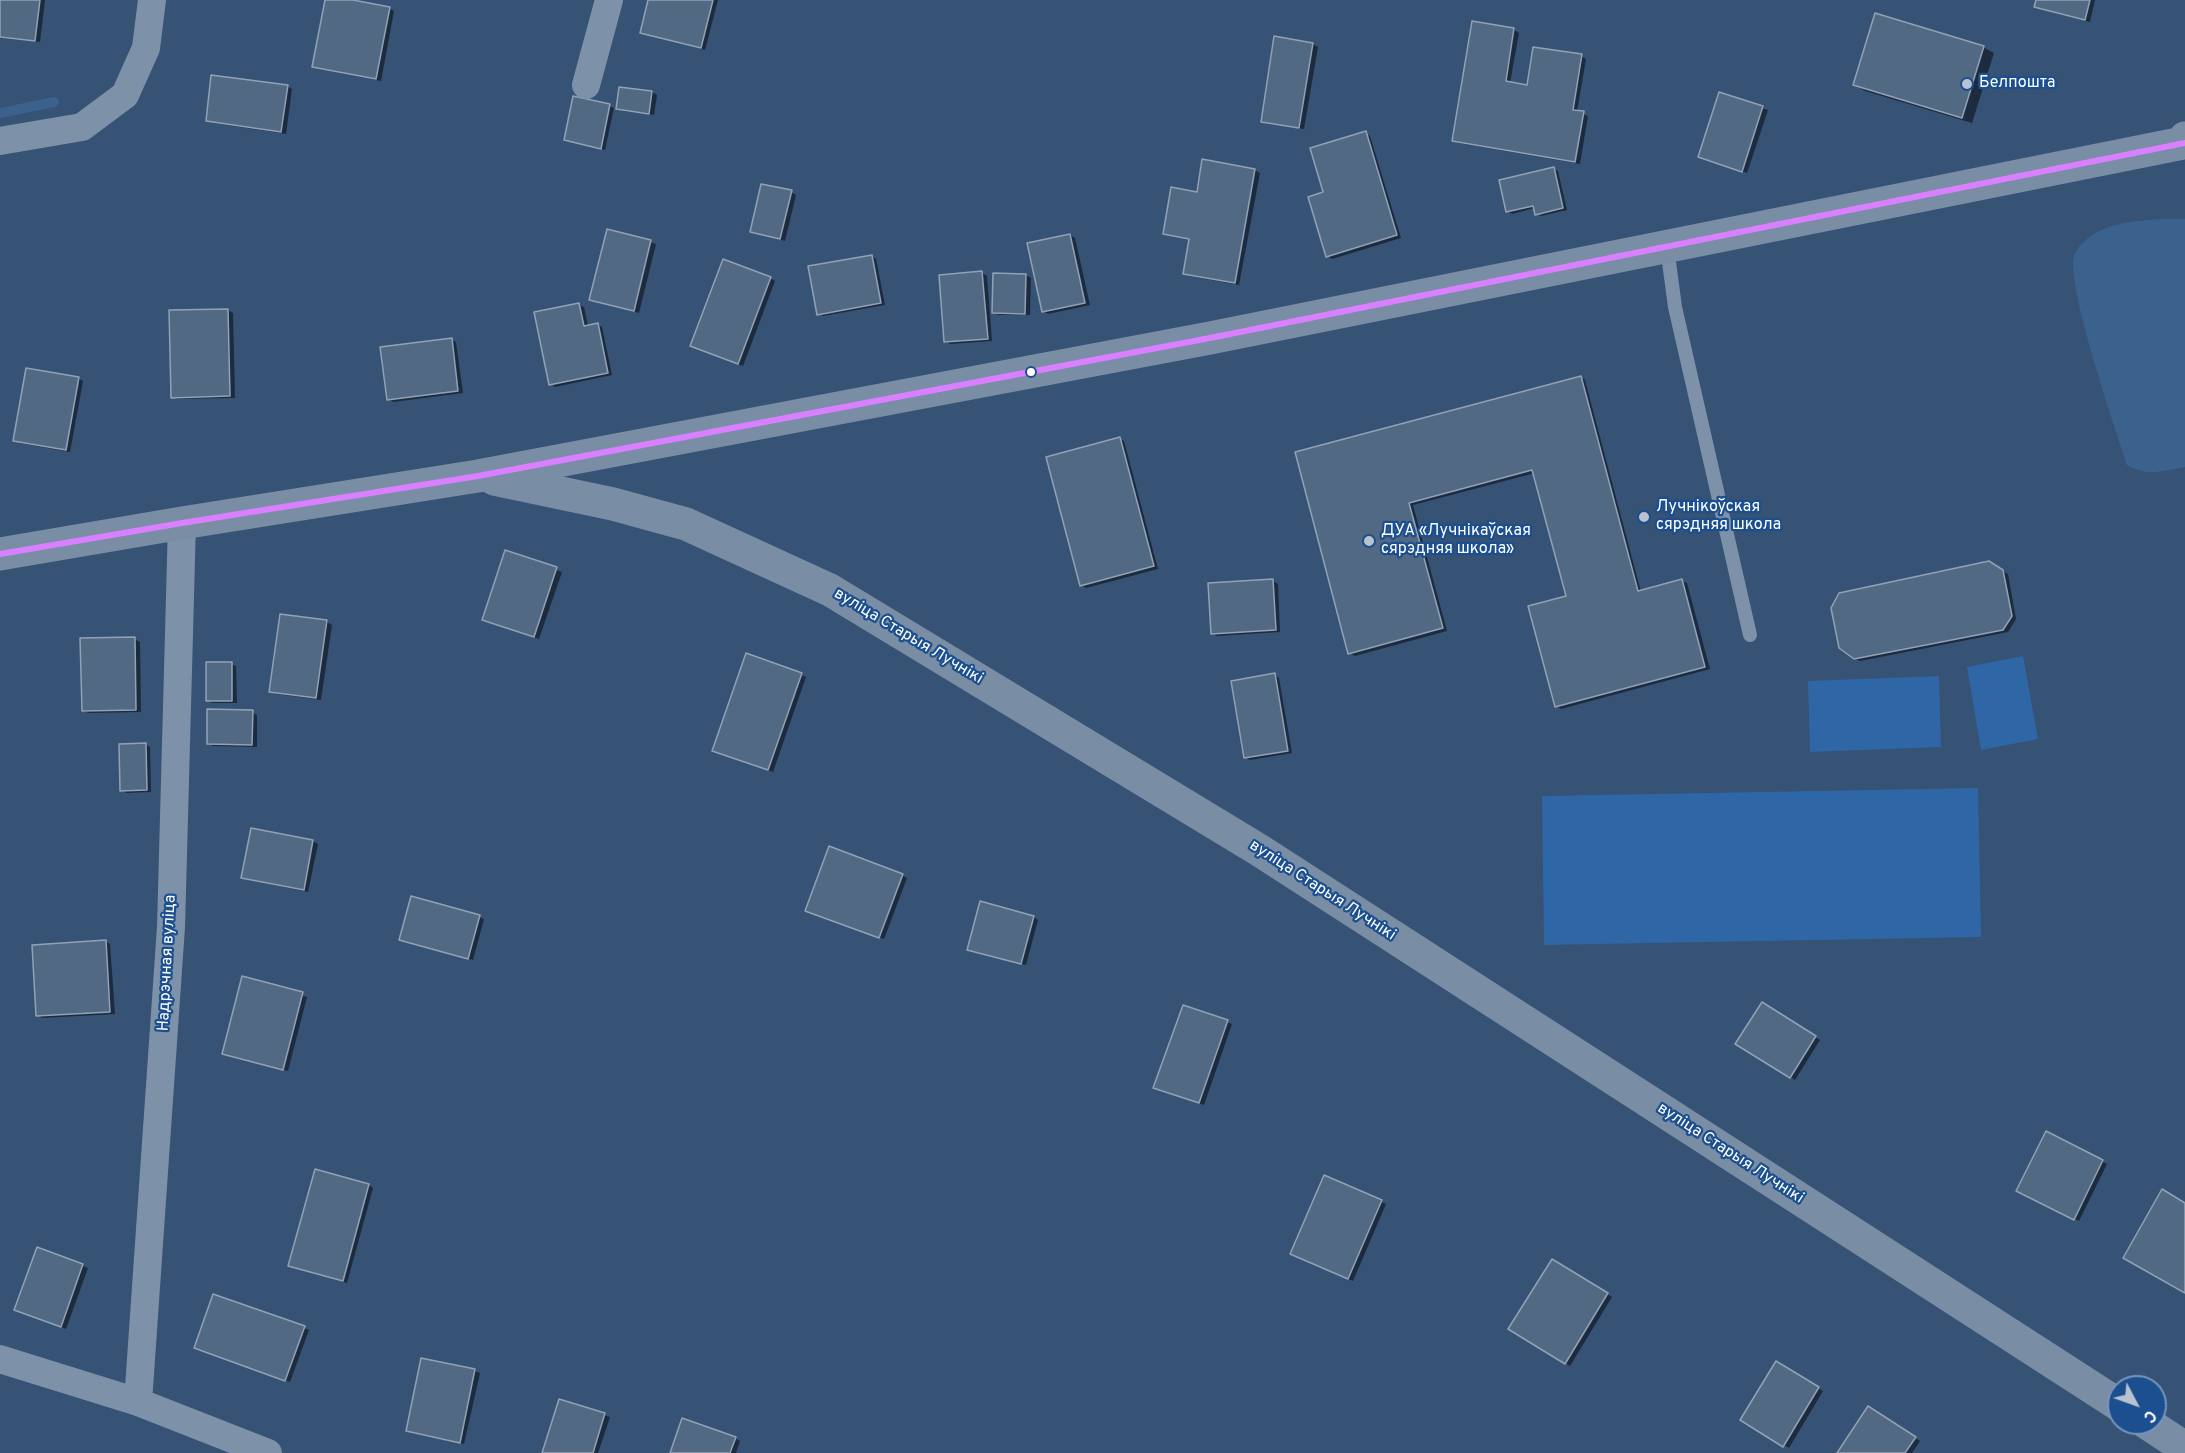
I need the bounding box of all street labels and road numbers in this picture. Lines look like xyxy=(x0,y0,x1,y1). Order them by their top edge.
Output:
street label: вуліца Старыя Лучнікі xyxy=(830,585,986,689)
street label: вуліца Старыя Лучнікі xyxy=(1245,836,1399,946)
street label: Надрэчная вуліца xyxy=(155,894,181,1032)
street label: вуліца Старыя Лучнікі xyxy=(1653,1099,1807,1209)

